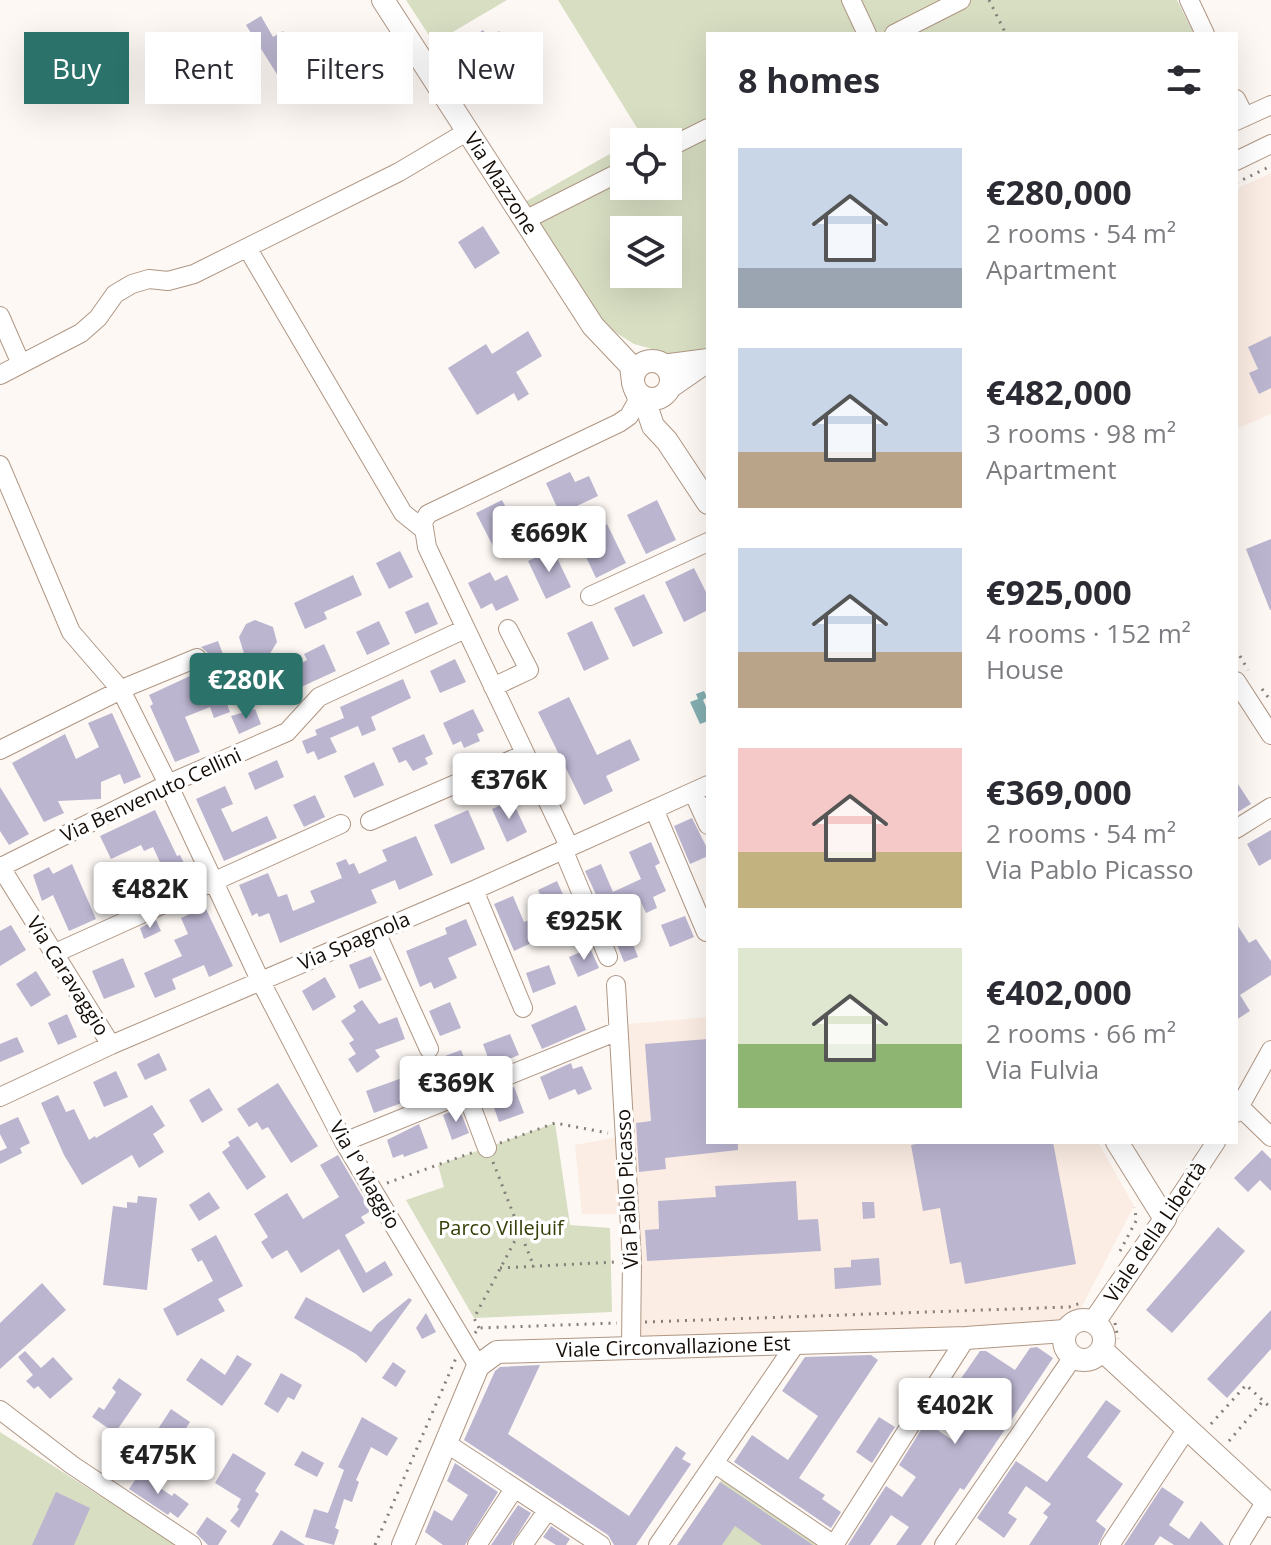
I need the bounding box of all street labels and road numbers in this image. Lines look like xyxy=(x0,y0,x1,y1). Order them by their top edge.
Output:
street label: Via Mazzone xyxy=(459,127,544,239)
street label: Via Benvenuto Cellini xyxy=(56,741,245,848)
street label: Via Spagnola xyxy=(294,905,414,976)
street label: Via Caravaggio xyxy=(21,911,116,1041)
street label: Via Pablo Picasso xyxy=(609,1109,644,1270)
street label: Via I° Maggio xyxy=(324,1116,407,1234)
street label: Viale della Libertà xyxy=(1097,1156,1212,1308)
street label: Viale Circonvallazione Est xyxy=(556,1329,791,1363)

